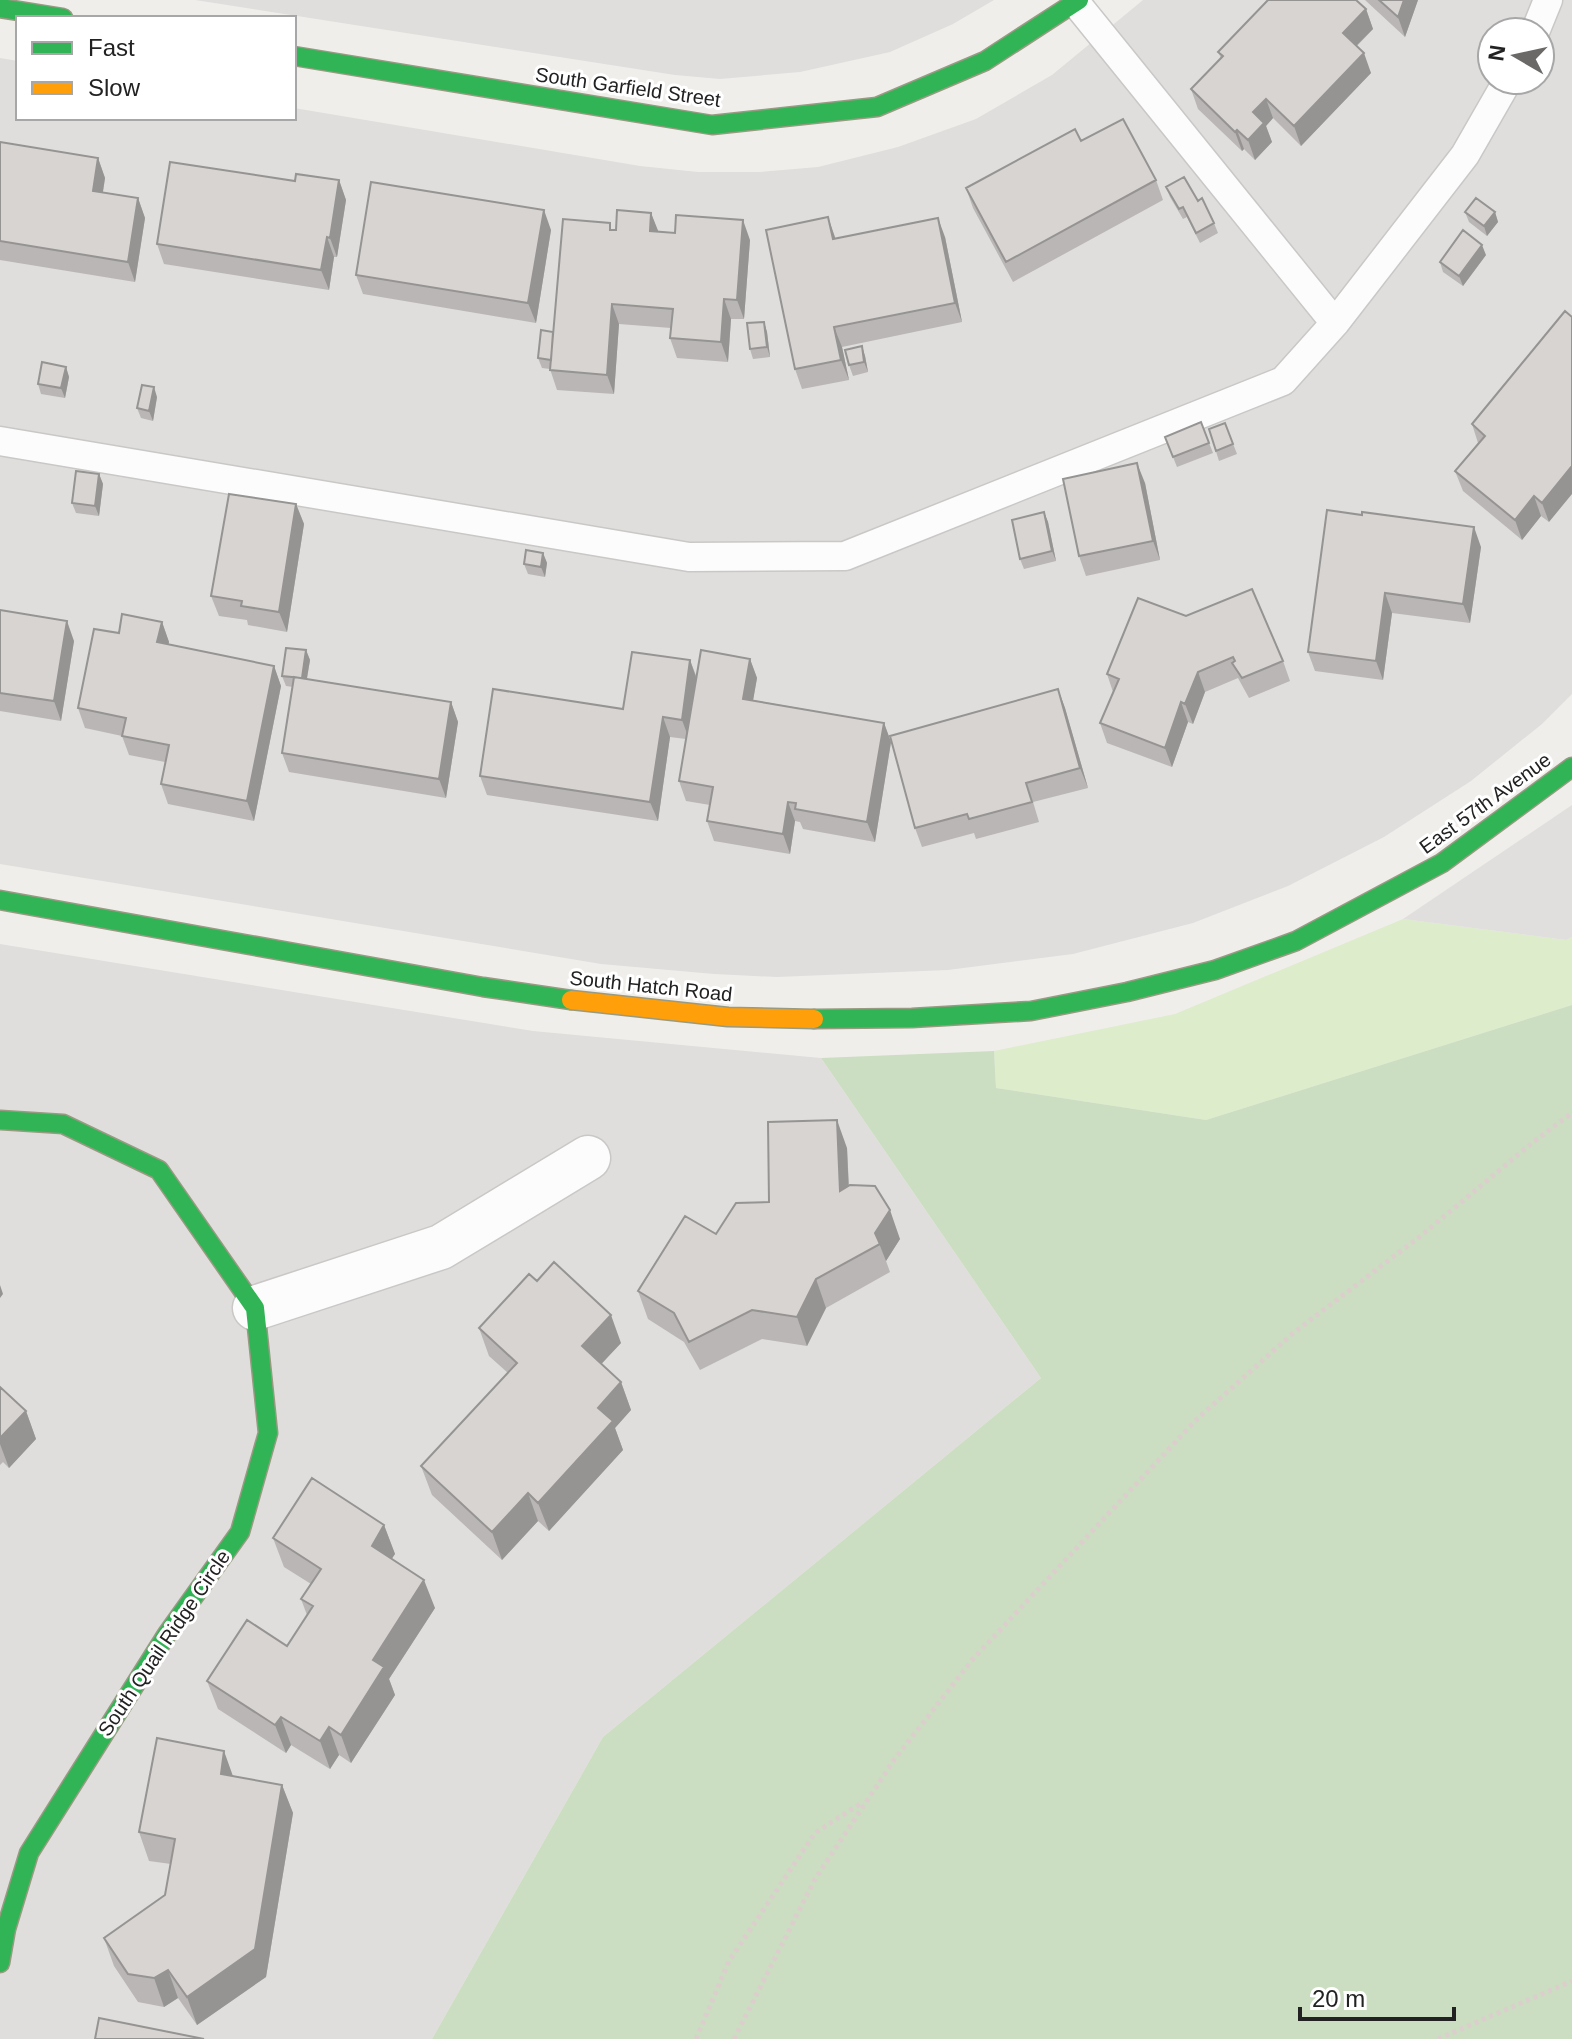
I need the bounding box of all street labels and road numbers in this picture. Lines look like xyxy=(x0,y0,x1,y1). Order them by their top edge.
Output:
street label: South Garfield Street xyxy=(534,63,722,111)
street label: East 57th Avenue xyxy=(1415,748,1555,858)
street label: South Hatch Road xyxy=(569,967,733,1005)
street label: South Quail Ridge Circle xyxy=(94,1546,234,1740)

